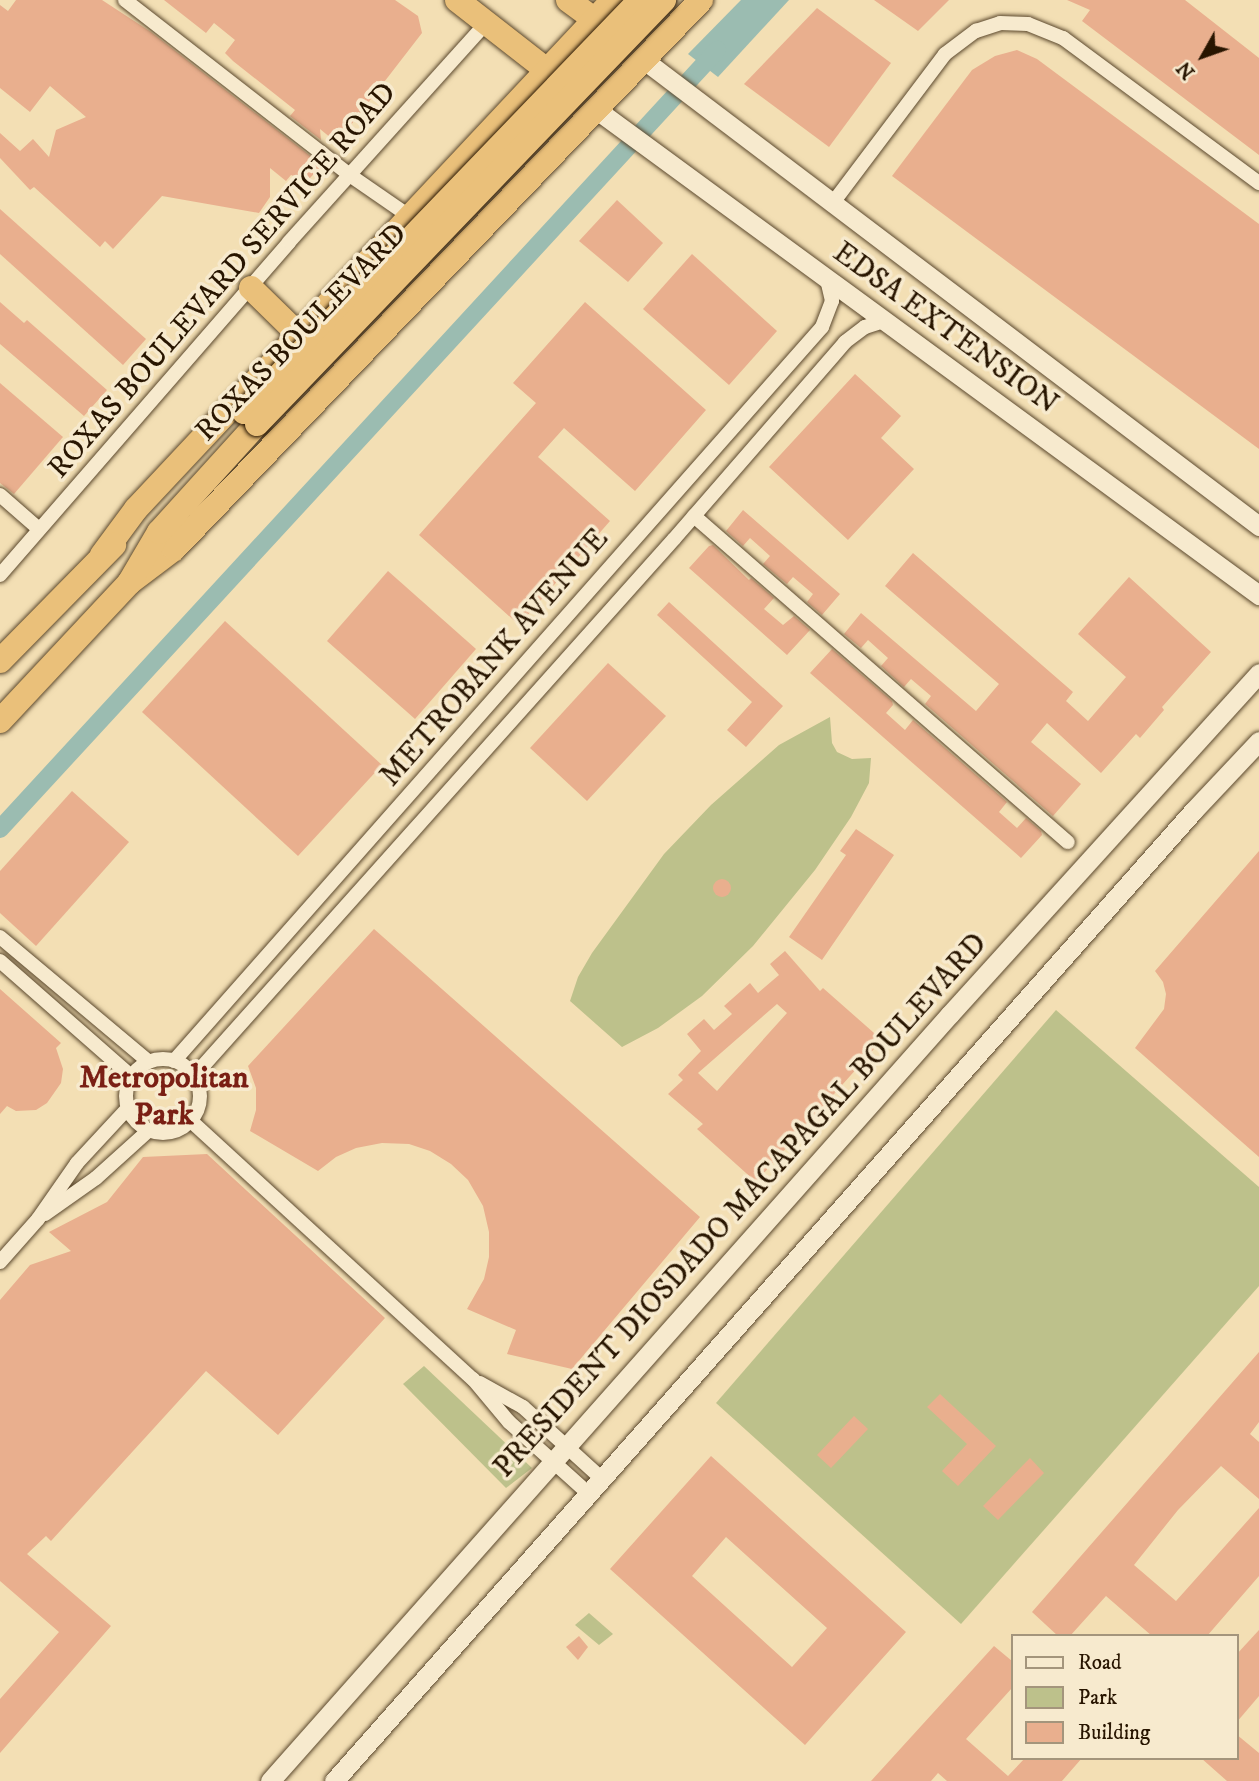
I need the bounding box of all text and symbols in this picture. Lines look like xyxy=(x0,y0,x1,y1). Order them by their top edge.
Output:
north arrow xyxy=(1168,21,1238,91)
text: N xyxy=(1173,56,1200,83)
street label: ROXAS BOULEVARD SERVICE ROAD xyxy=(41,76,405,486)
street label: ROXAS BOULEVARD xyxy=(189,217,415,449)
street label: EDSA EXTENSION xyxy=(825,235,1065,423)
street label: METROBANK AVENUE xyxy=(373,522,617,794)
street label: PRESIDENT DIOSDADO MACAPAGAL BOULEVARD xyxy=(487,926,995,1486)
district label: Metropolitan Park xyxy=(79,1060,249,1135)
legend xyxy=(1010,1634,1238,1760)
text: Road xyxy=(1078,1650,1122,1676)
text: Park xyxy=(1078,1685,1117,1711)
text: Building xyxy=(1078,1720,1150,1746)

